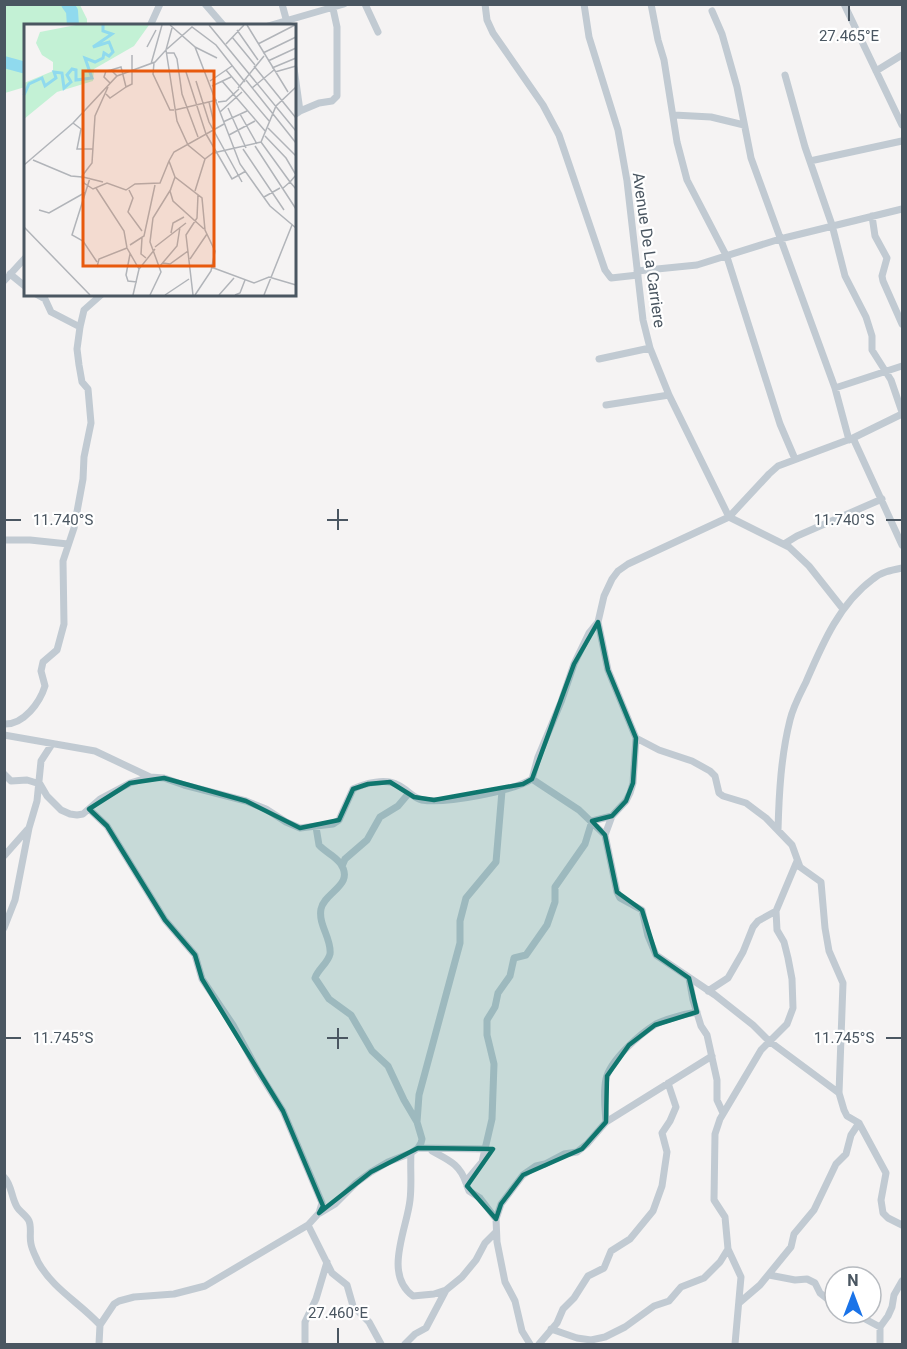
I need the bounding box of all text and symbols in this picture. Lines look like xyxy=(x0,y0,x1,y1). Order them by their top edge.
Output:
inset map xyxy=(24,24,296,296)
text: 27.465°E xyxy=(819,27,880,45)
street label: Avenue De La Carriere xyxy=(629,171,669,329)
text: 11.740°S xyxy=(33,511,93,529)
text: 11.740°S xyxy=(814,511,874,529)
text: 11.745°S xyxy=(33,1029,93,1047)
text: 11.745°S xyxy=(814,1029,874,1047)
north arrow xyxy=(823,1265,883,1325)
text: N xyxy=(847,1271,859,1290)
text: 27.460°E xyxy=(308,1304,369,1322)

